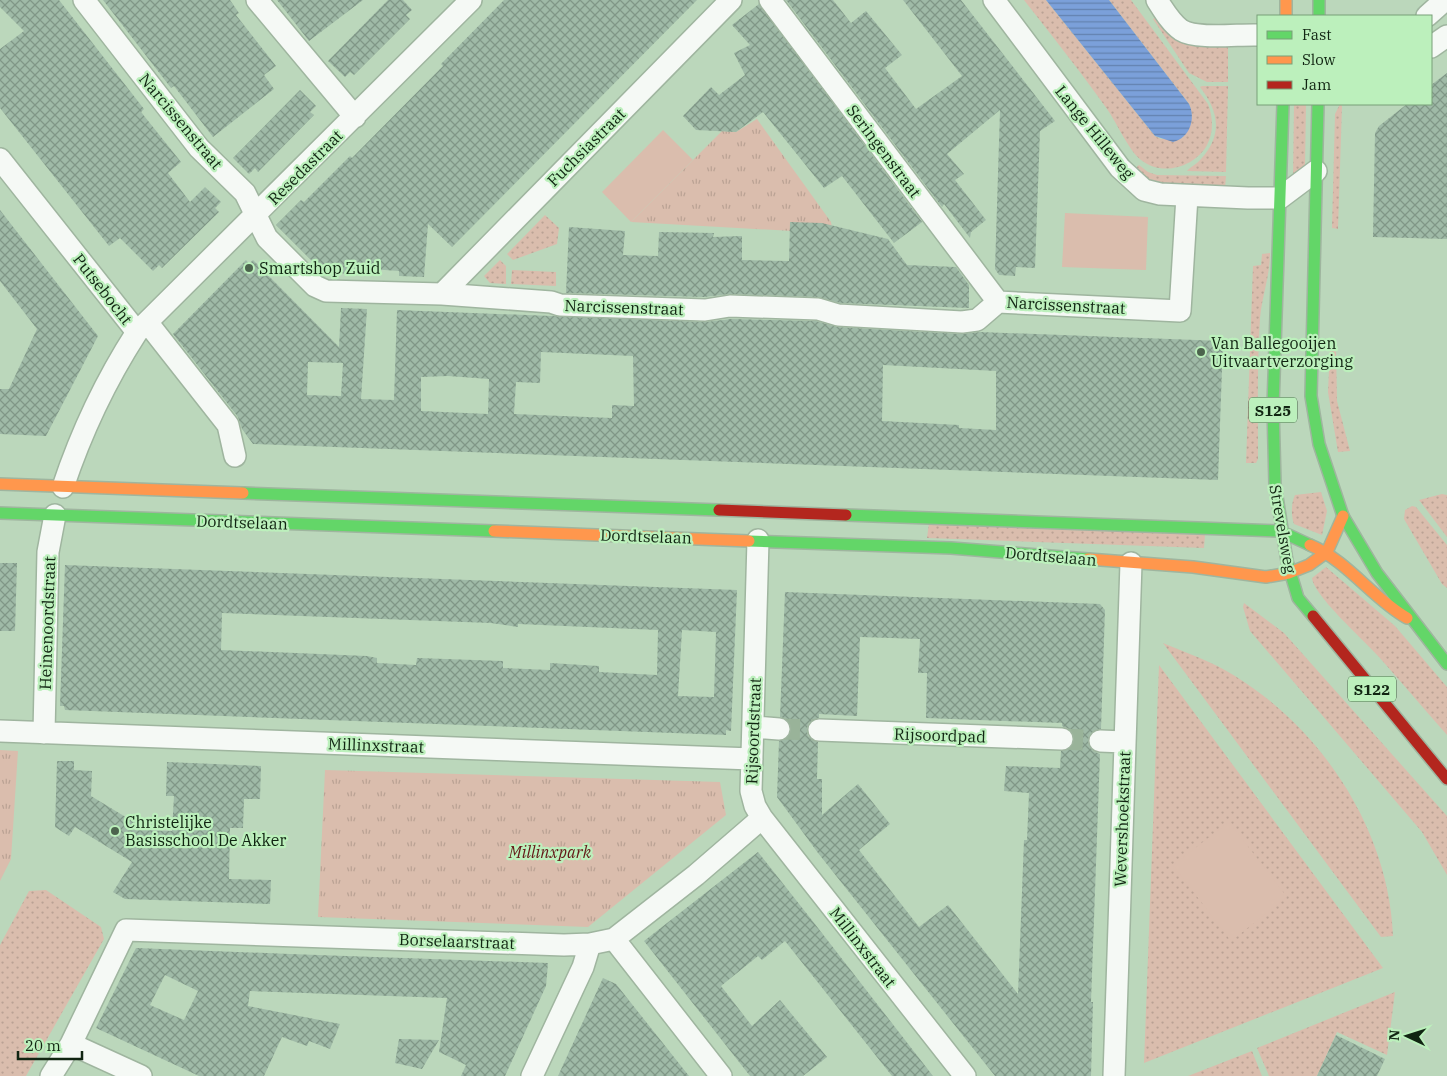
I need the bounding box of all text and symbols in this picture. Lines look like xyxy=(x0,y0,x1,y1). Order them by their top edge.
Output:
legend xyxy=(1257,15,1432,105)
text: Fast xyxy=(1302,25,1332,44)
text: Slow xyxy=(1302,50,1336,69)
street label: Narcissenstraat xyxy=(135,69,227,173)
text: Jam xyxy=(1302,75,1331,94)
street label: Lange Hilleweg xyxy=(1051,81,1139,183)
street label: Seringenstraat xyxy=(843,101,926,202)
street label: Fuchsiastraat xyxy=(543,103,630,190)
street label: Resedastraat xyxy=(263,125,347,209)
street label: Putsebocht xyxy=(69,249,137,329)
place label: Smartshop Zuid xyxy=(259,258,381,278)
marker: Smartshop Zuid xyxy=(243,262,255,274)
street label: Narcissenstraat xyxy=(1006,292,1126,318)
street label: Narcissenstraat xyxy=(564,295,684,319)
place label: Van Ballegooijen Uitvaartverzorging xyxy=(1211,333,1353,371)
marker: Van Ballegooijen Uitvaartverzorging xyxy=(1195,346,1207,358)
road number: S125 xyxy=(1249,398,1297,422)
street label: Strevelsweg xyxy=(1265,483,1301,575)
street label: Dordtselaan xyxy=(196,510,288,534)
street label: Dordtselaan xyxy=(600,524,692,548)
street label: Dordtselaan xyxy=(1004,542,1098,570)
street label: Heinenoordstraat xyxy=(35,556,59,690)
road number: S122 xyxy=(1348,676,1396,702)
street label: Rijsoordstraat xyxy=(741,677,765,785)
street label: Rijsoordpad xyxy=(894,723,987,747)
street label: Millinxstraat xyxy=(328,733,425,757)
street label: Wevershoekstraat xyxy=(1110,751,1134,887)
place label: Christelijke Basisschool De Akker xyxy=(125,812,286,850)
marker: Christelijke Basisschool De Akker xyxy=(109,825,121,837)
park label: Millinxpark xyxy=(508,842,592,862)
street label: Millinxstraat xyxy=(826,903,901,991)
street label: Borselaarstraat xyxy=(399,929,516,953)
north arrow xyxy=(1382,1011,1432,1061)
scale bar xyxy=(18,1028,81,1060)
text: N xyxy=(1385,1029,1403,1041)
text: 20 m xyxy=(25,1036,61,1055)

